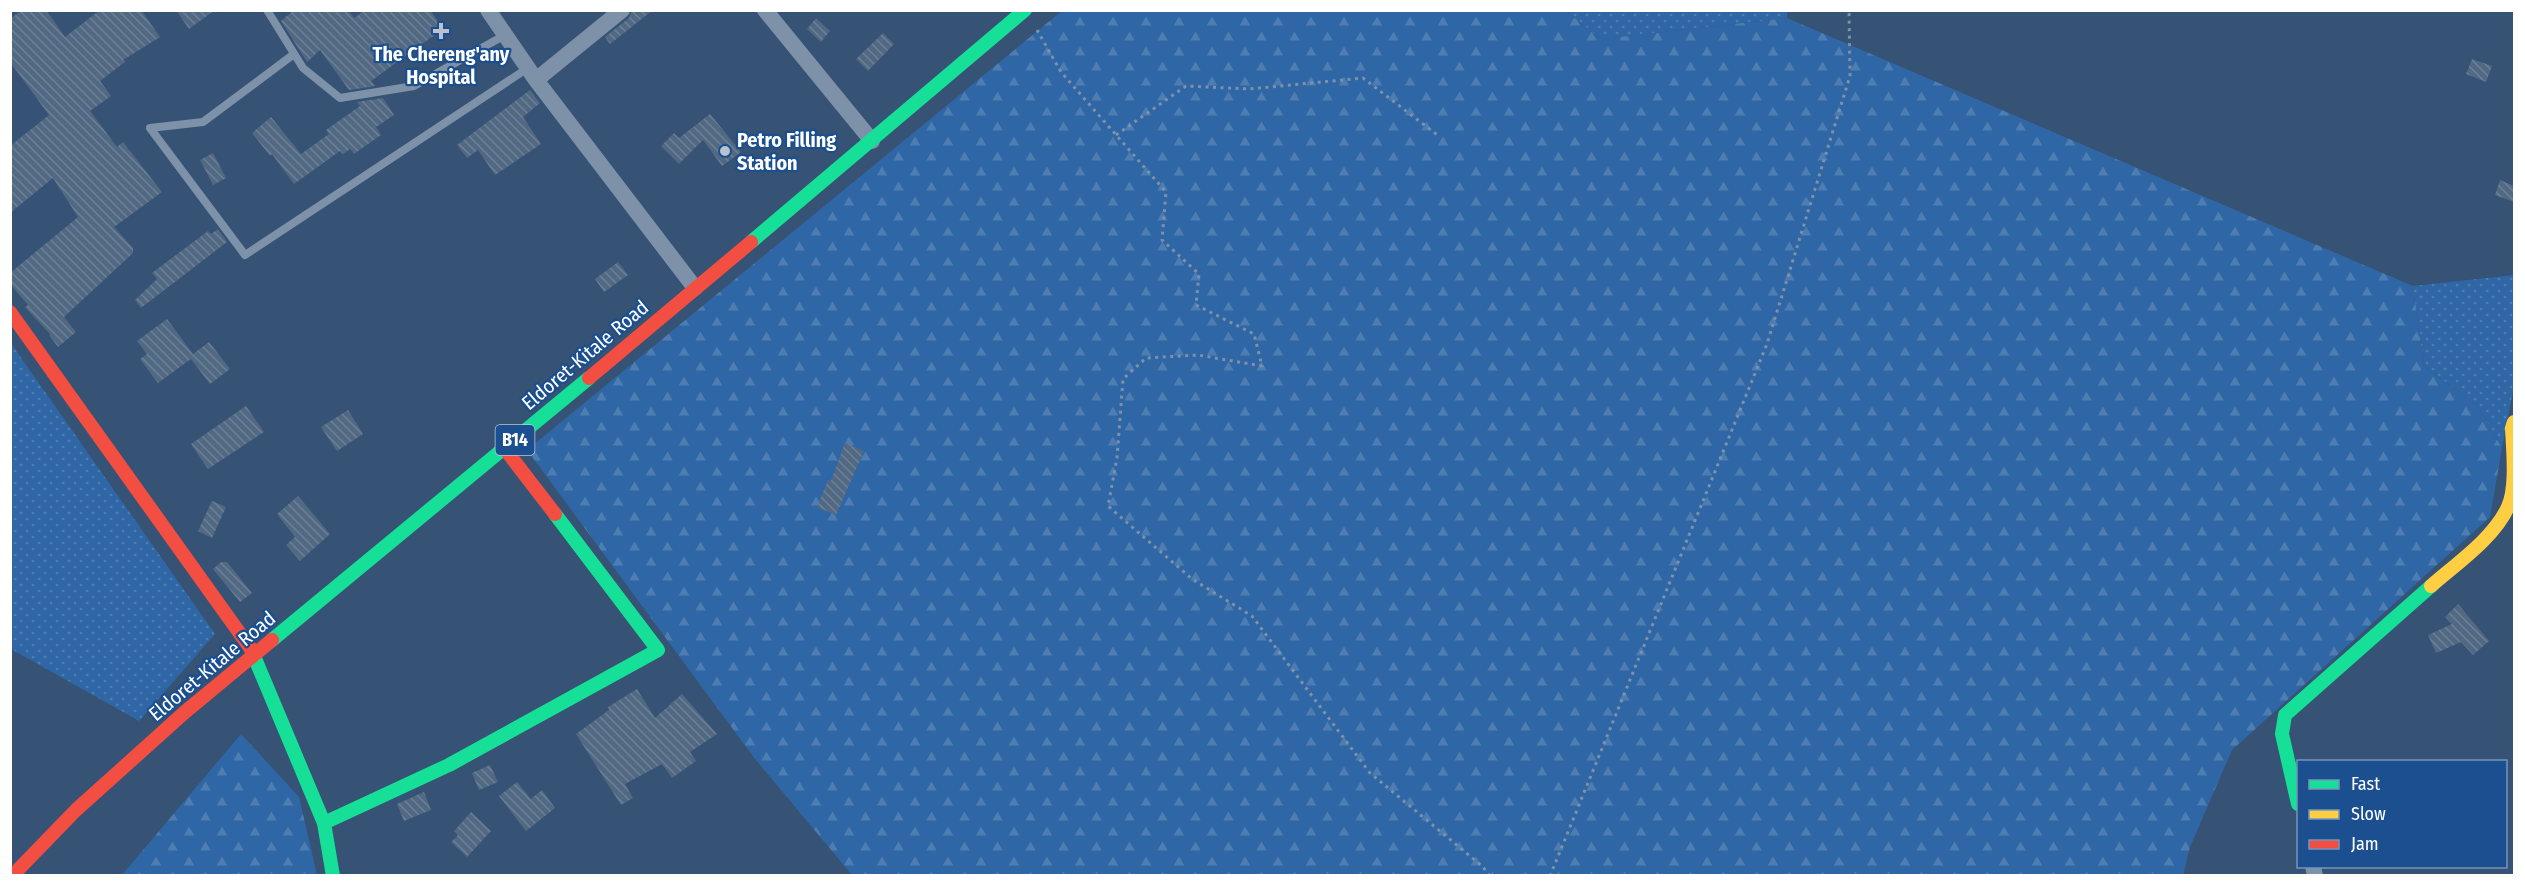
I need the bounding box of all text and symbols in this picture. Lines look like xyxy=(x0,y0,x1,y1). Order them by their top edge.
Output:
marker: The Chereng'any Hospital xyxy=(432,22,450,40)
place label: The Chereng'any Hospital xyxy=(373,42,510,89)
place label: Petro Filling Station xyxy=(737,128,836,175)
marker: Petro Filling Station xyxy=(718,144,732,158)
street label: Eldoret-Kitale Road xyxy=(517,295,653,415)
road number: B14 xyxy=(496,425,534,455)
street label: Eldoret-Kitale Road xyxy=(144,606,280,726)
legend xyxy=(2297,760,2507,868)
text: Fast xyxy=(2351,773,2380,795)
text: Slow xyxy=(2351,803,2386,825)
text: Jam xyxy=(2351,833,2379,855)

